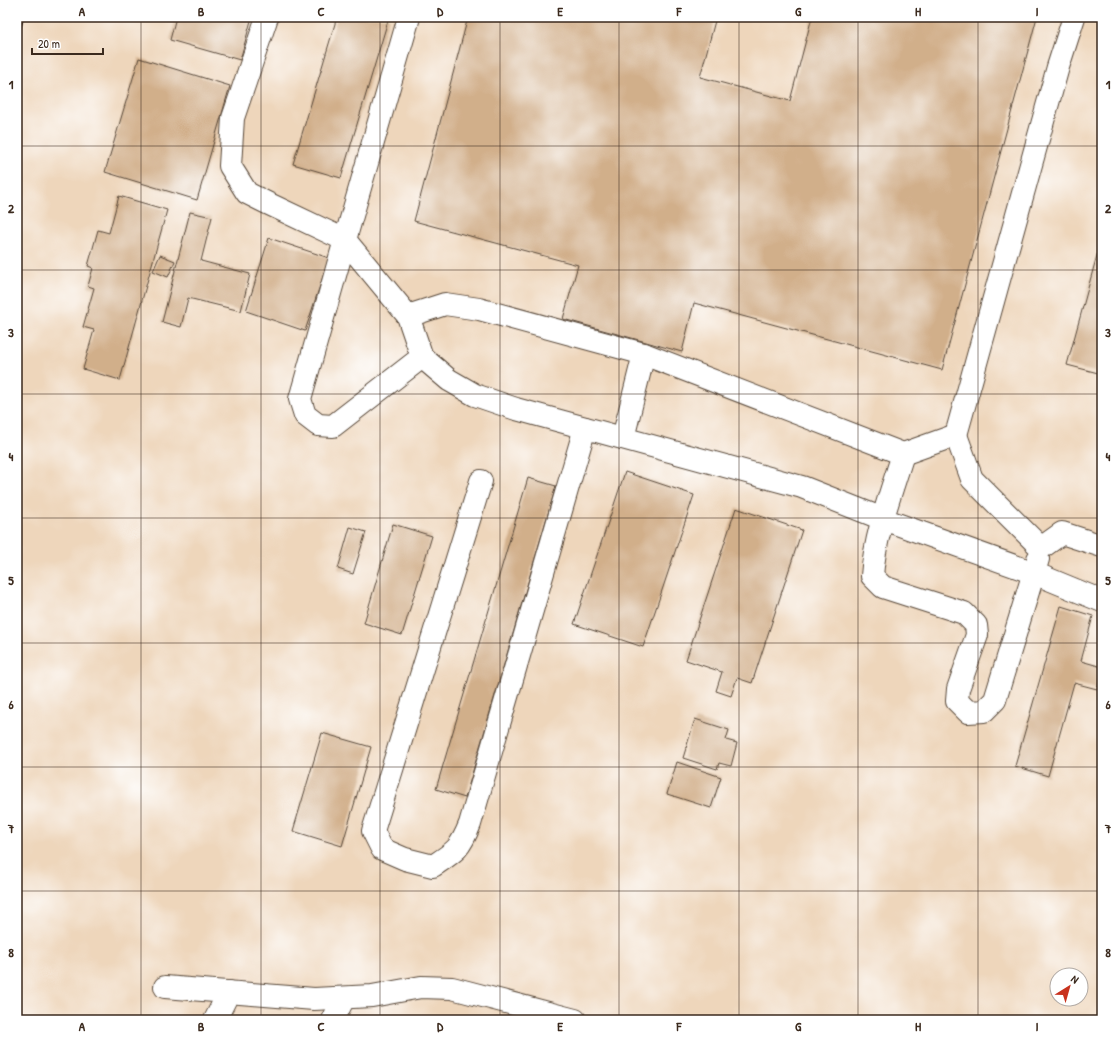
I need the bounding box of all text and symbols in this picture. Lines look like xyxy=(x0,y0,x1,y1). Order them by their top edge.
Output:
text: A xyxy=(79,2,86,20)
text: B xyxy=(198,2,205,20)
text: C xyxy=(317,2,325,20)
text: D xyxy=(437,2,444,20)
text: E xyxy=(557,2,563,20)
text: F xyxy=(676,2,683,20)
text: G xyxy=(795,2,802,20)
text: H xyxy=(915,2,921,20)
text: I xyxy=(1035,2,1039,20)
scale bar xyxy=(32,30,103,56)
text: 20 m xyxy=(38,35,60,52)
text: 1 xyxy=(9,75,14,93)
text: 1 xyxy=(1106,75,1111,93)
text: 2 xyxy=(8,199,15,217)
text: 2 xyxy=(1105,199,1112,217)
text: 3 xyxy=(8,323,14,341)
text: 3 xyxy=(1105,323,1111,341)
text: 4 xyxy=(9,447,14,465)
text: 4 xyxy=(1106,447,1111,465)
text: 5 xyxy=(8,571,14,589)
text: 5 xyxy=(1105,571,1111,589)
text: 6 xyxy=(8,695,14,713)
text: 6 xyxy=(1105,695,1111,713)
text: 7 xyxy=(7,819,15,837)
text: 7 xyxy=(1104,819,1112,837)
text: 8 xyxy=(8,943,14,961)
text: 8 xyxy=(1105,943,1111,961)
north arrow xyxy=(1049,967,1089,1007)
text: N xyxy=(1068,972,1082,986)
text: A xyxy=(79,1017,86,1035)
text: B xyxy=(198,1017,205,1035)
text: C xyxy=(317,1017,325,1035)
text: D xyxy=(437,1017,444,1035)
text: E xyxy=(557,1017,563,1035)
text: F xyxy=(676,1017,683,1035)
text: G xyxy=(795,1017,802,1035)
text: H xyxy=(915,1017,921,1035)
text: I xyxy=(1035,1017,1039,1035)

